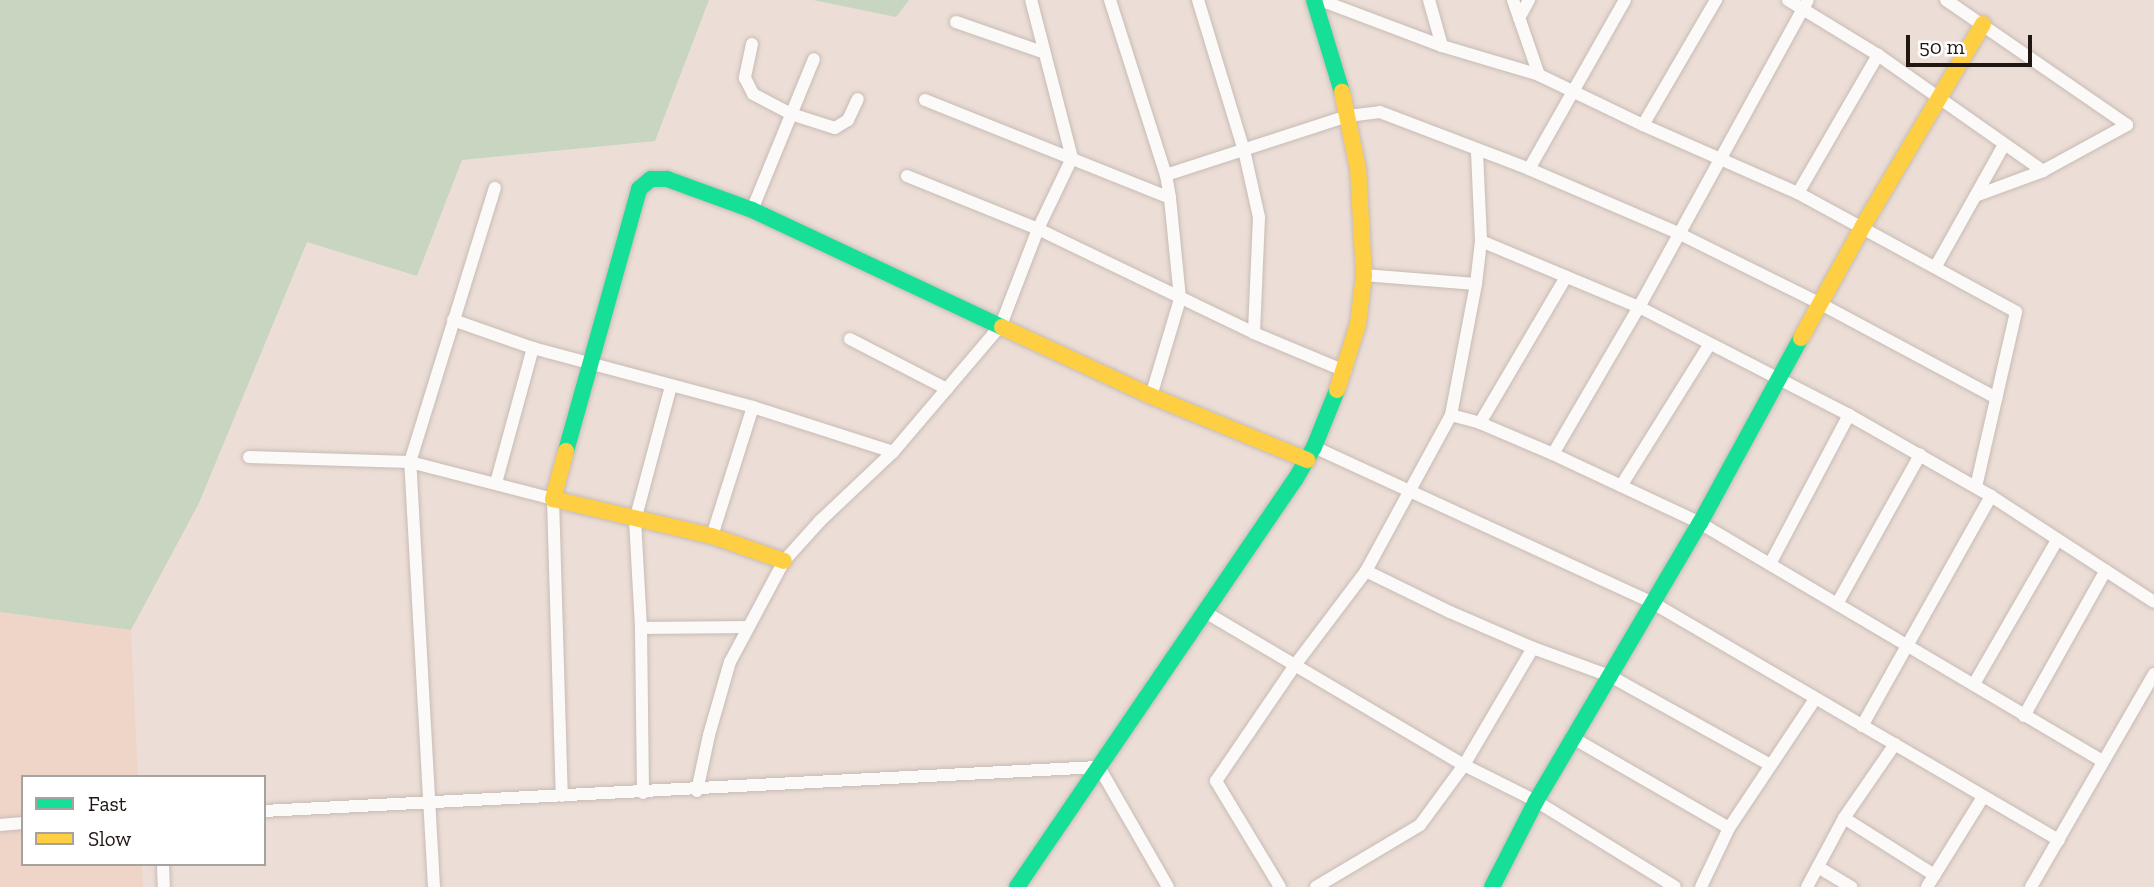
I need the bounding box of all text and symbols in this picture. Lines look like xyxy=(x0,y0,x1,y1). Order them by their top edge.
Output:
scale bar xyxy=(1909,21,2035,65)
text: 50 m xyxy=(1919,34,1965,59)
legend xyxy=(21,775,266,866)
text: Fast xyxy=(88,791,127,816)
text: Slow xyxy=(88,826,131,851)

